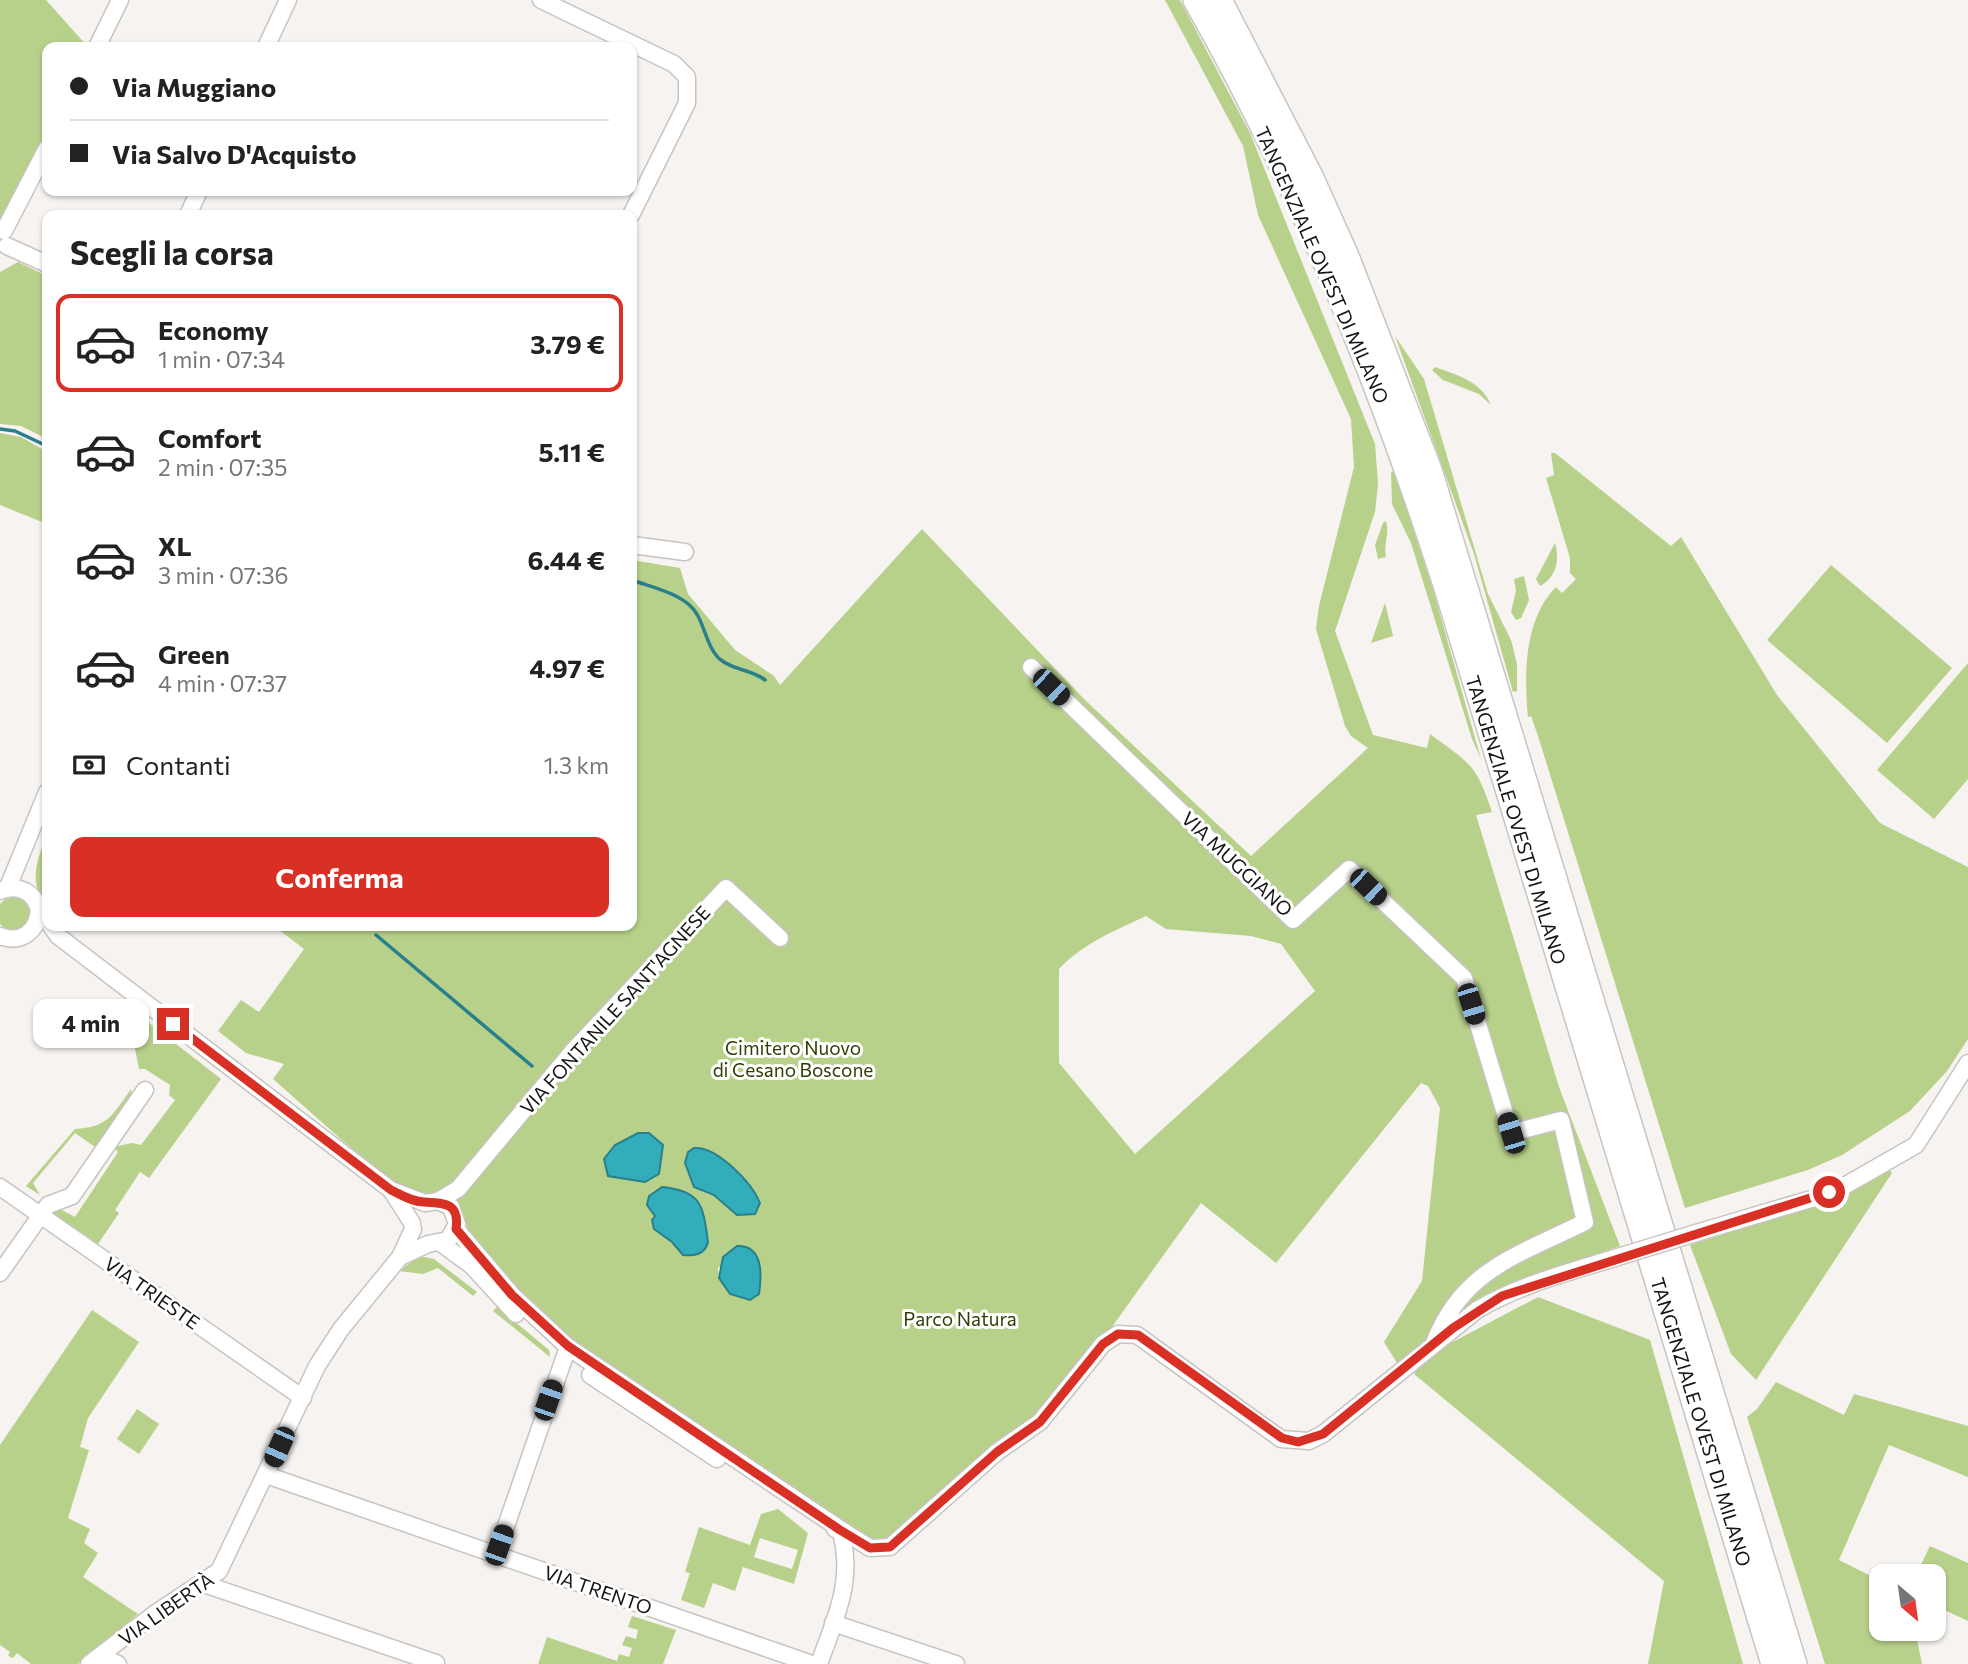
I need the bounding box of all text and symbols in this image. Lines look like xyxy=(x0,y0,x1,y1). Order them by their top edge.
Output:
text: Via Muggiano xyxy=(112,71,276,102)
street label: TANGENZIALE OVEST DI MILANO xyxy=(1251,123,1394,407)
text: Via Salvo D'Acquisto xyxy=(112,138,357,169)
text: Scegli la corsa xyxy=(70,232,274,272)
icon: car xyxy=(74,312,137,375)
text: Economy xyxy=(158,314,269,345)
text: 3.79 € xyxy=(530,328,605,359)
text: 1 min · 07:34 xyxy=(158,345,285,373)
icon: car xyxy=(74,420,137,483)
text: Comfort xyxy=(158,422,261,453)
text: 5.11 € xyxy=(538,436,605,467)
text: 2 min · 07:35 xyxy=(158,453,287,481)
icon: car xyxy=(74,528,137,591)
text: XL xyxy=(158,530,192,561)
text: 6.44 € xyxy=(527,544,605,575)
text: 3 min · 07:36 xyxy=(158,561,289,589)
icon: car xyxy=(74,636,137,699)
text: Green xyxy=(158,638,230,669)
text: 4.97 € xyxy=(529,652,605,683)
car xyxy=(1029,665,1074,709)
text: 4 min · 07:37 xyxy=(158,669,287,697)
street label: TANGENZIALE OVEST DI MILANO xyxy=(1461,673,1571,967)
icon: cash xyxy=(70,746,108,784)
text: Contanti xyxy=(126,749,231,780)
text: 1.3 km xyxy=(544,751,609,779)
street label: VIA MUGGIANO xyxy=(1177,806,1298,921)
button: Conferma xyxy=(70,837,609,917)
car xyxy=(1346,865,1391,909)
street label: VIA FONTANILE SANT'AGNESE xyxy=(515,901,714,1119)
car xyxy=(1455,981,1488,1027)
callout: 4 min xyxy=(33,1000,148,1048)
route end xyxy=(157,1008,189,1040)
text: 4 min xyxy=(62,1009,120,1037)
park label: Cimitero Nuovo di Cesano Boscone xyxy=(713,1036,873,1081)
car xyxy=(1495,1110,1528,1156)
route start xyxy=(1813,1176,1845,1208)
street label: VIA TRIESTE xyxy=(100,1251,204,1334)
street label: TANGENZIALE OVEST DI MILANO xyxy=(1646,1275,1756,1569)
park label: Parco Natura xyxy=(903,1307,1017,1330)
car xyxy=(532,1377,565,1423)
car xyxy=(261,1424,298,1470)
car xyxy=(483,1522,516,1568)
street label: VIA TRENTO xyxy=(541,1560,655,1619)
north arrow xyxy=(1869,1564,1946,1642)
map controls xyxy=(1869,1564,1946,1641)
street label: VIA LIBERTÀ xyxy=(114,1567,218,1650)

